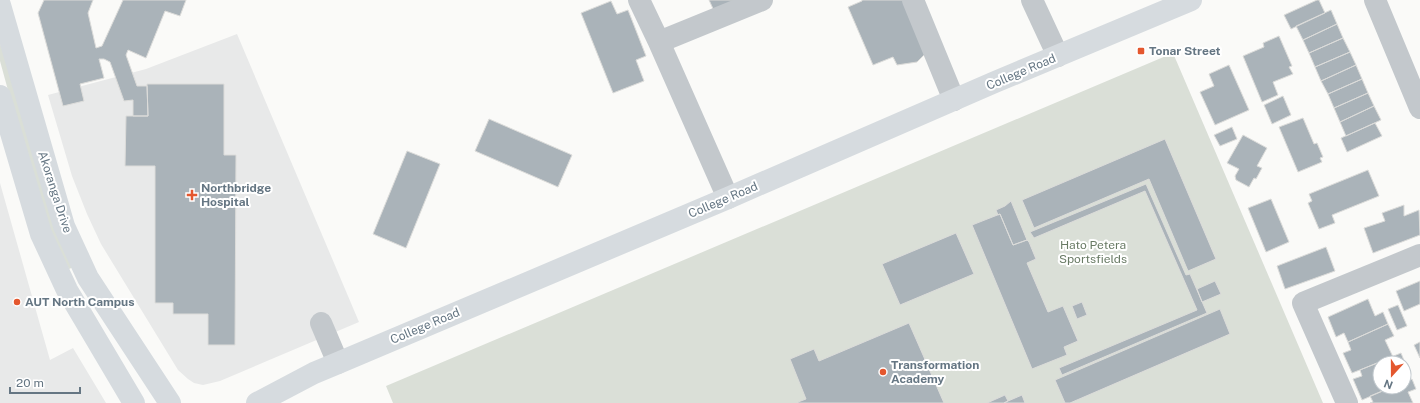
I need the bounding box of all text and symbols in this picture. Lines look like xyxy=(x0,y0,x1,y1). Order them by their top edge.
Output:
place label: Tonar Street xyxy=(1149,44,1221,58)
marker: Tonar Street xyxy=(1136,46,1146,56)
street label: College Road xyxy=(984,51,1058,93)
street label: Akoranga Drive xyxy=(35,149,75,235)
street label: College Road xyxy=(686,179,760,221)
place label: Northbridge Hospital xyxy=(201,181,271,209)
marker: Northbridge Hospital xyxy=(186,189,198,201)
park label: Hato Petera Sportsfields xyxy=(1059,238,1127,266)
place label: AUT North Campus xyxy=(25,295,135,309)
marker: AUT North Campus xyxy=(12,297,22,307)
street label: College Road xyxy=(388,305,462,347)
north arrow xyxy=(1372,355,1412,395)
place label: Transformation Academy xyxy=(891,358,979,386)
marker: Transformation Academy xyxy=(878,367,888,377)
scale bar xyxy=(10,369,80,395)
text: 20 m xyxy=(16,376,44,390)
text: N xyxy=(1382,377,1395,391)

